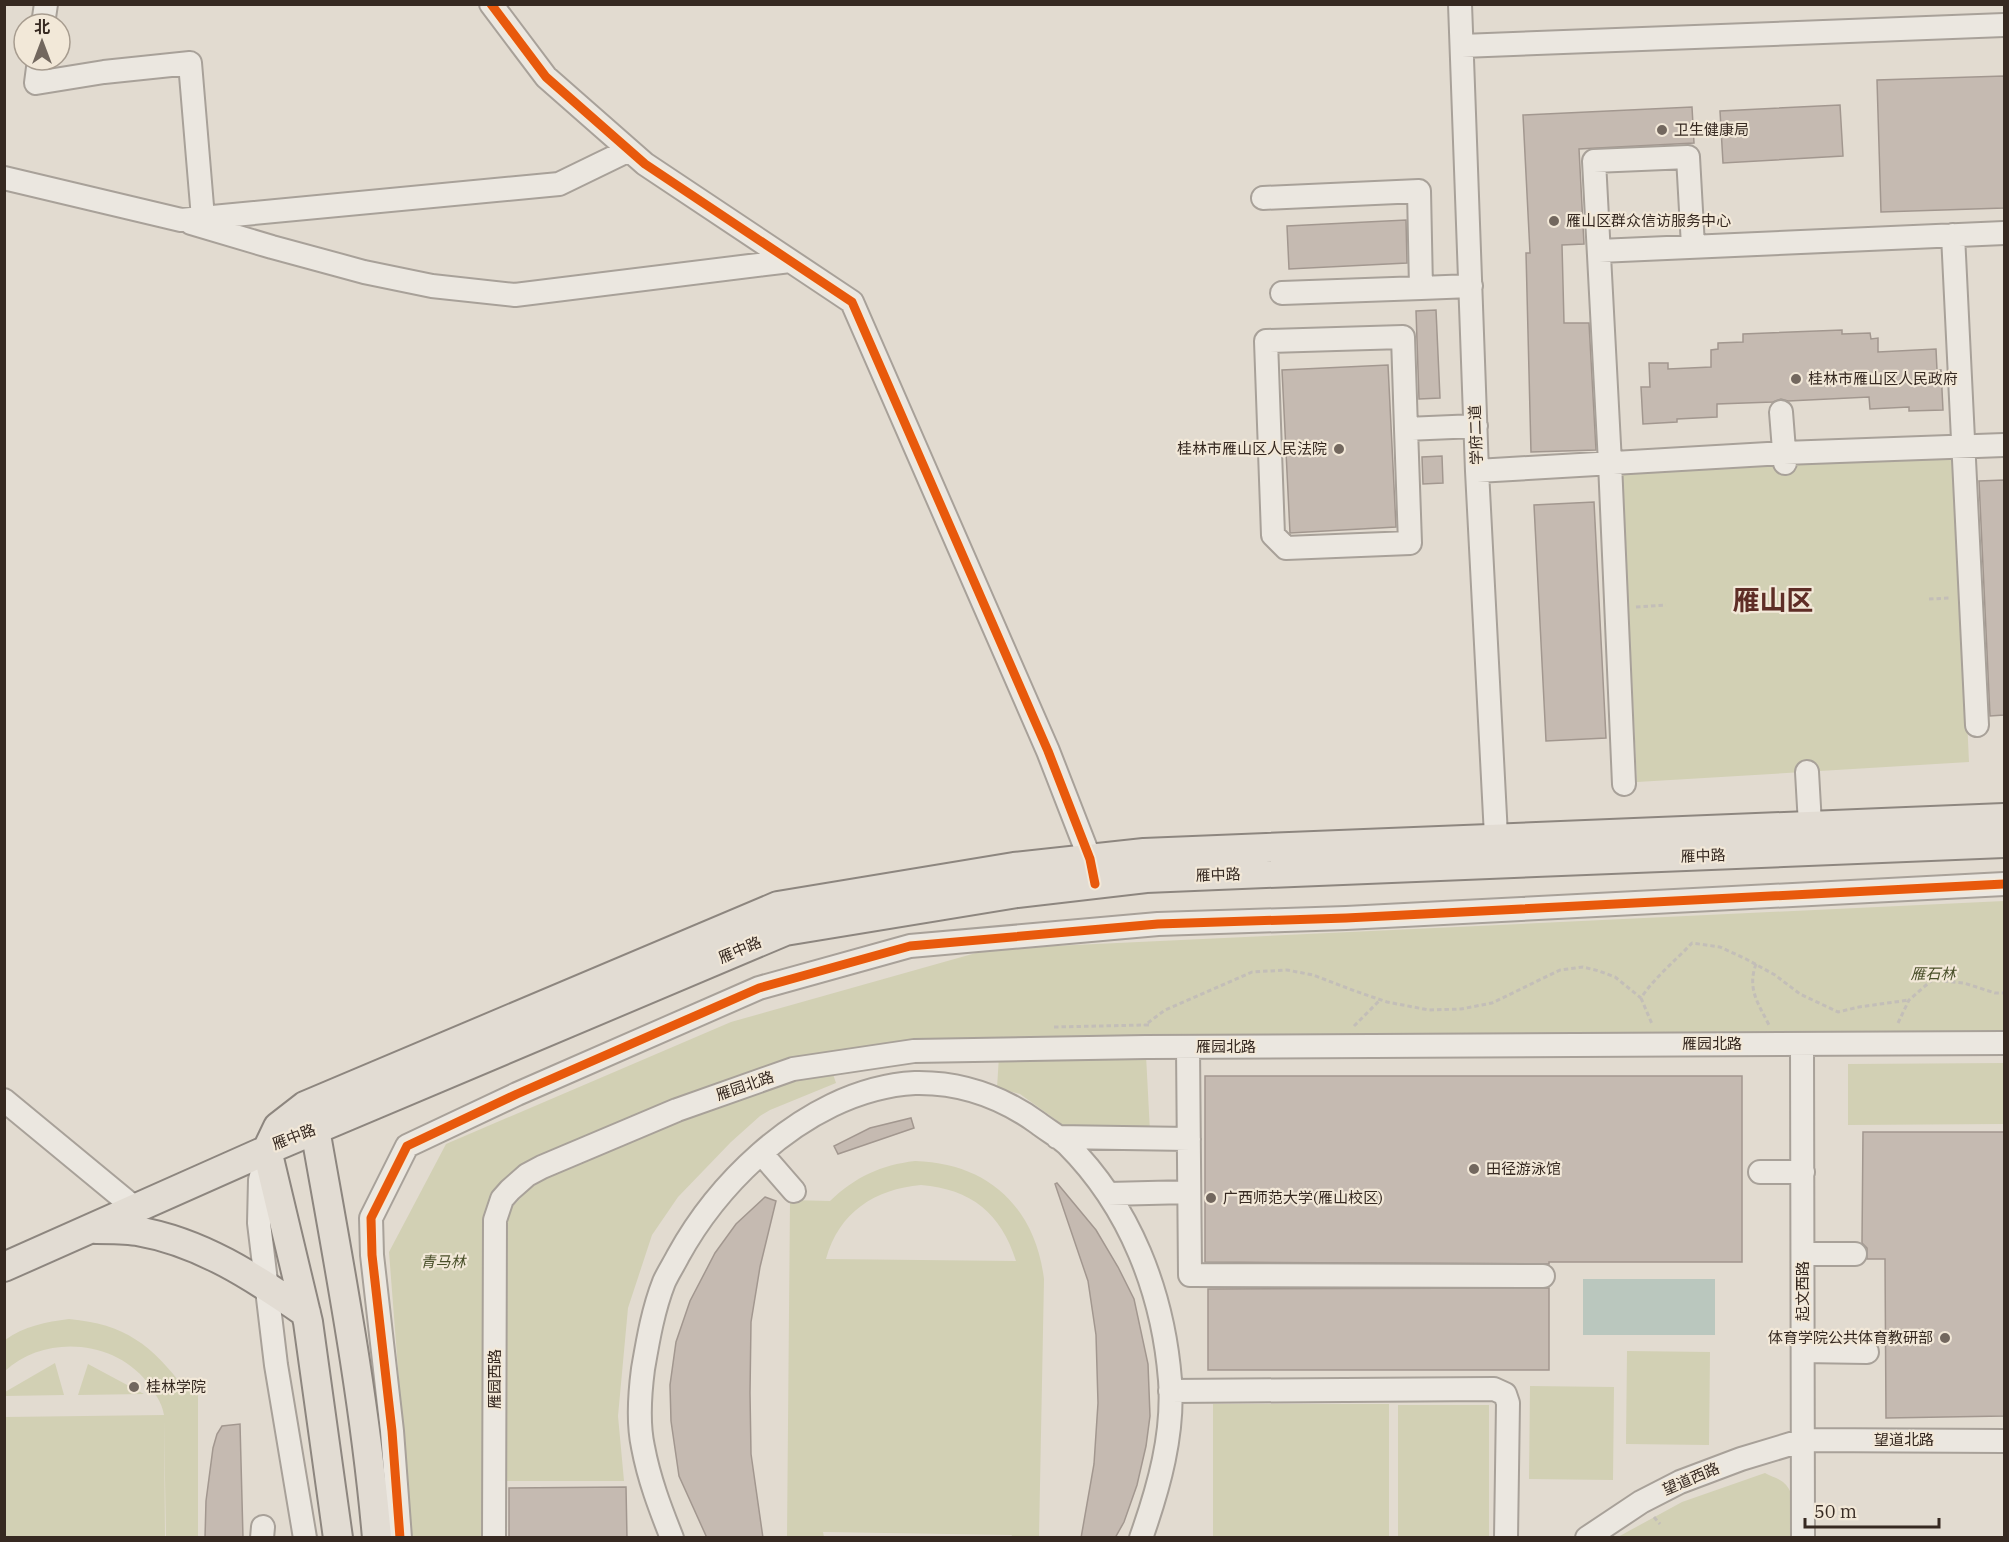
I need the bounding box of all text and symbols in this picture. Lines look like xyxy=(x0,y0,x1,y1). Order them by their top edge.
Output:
north arrow xyxy=(12,12,72,72)
text: 北 xyxy=(34,17,50,37)
place label: 卫生健康局 xyxy=(1674,120,1749,139)
marker: 卫生健康局 xyxy=(1655,123,1669,137)
place label: 雁山区群众信访服务中心 xyxy=(1566,211,1731,230)
marker: 雁山区群众信访服务中心 xyxy=(1547,214,1561,228)
place label: 桂林市雁山区人民政府 xyxy=(1808,369,1958,388)
marker: 桂林市雁山区人民政府 xyxy=(1789,372,1803,386)
street label: 学府二道 xyxy=(1465,405,1486,465)
place label: 桂林市雁山区人民法院 xyxy=(1177,439,1327,458)
marker: 桂林市雁山区人民法院 xyxy=(1332,442,1346,456)
district label: 雁山区 xyxy=(1733,582,1814,617)
street label: 雁中路 xyxy=(1680,845,1726,866)
street label: 雁中路 xyxy=(1195,864,1241,885)
street label: 雁中路 xyxy=(715,932,764,967)
park label: 雁石林 xyxy=(1910,964,1957,983)
street label: 雁园北路 xyxy=(1682,1034,1742,1053)
street label: 雁园北路 xyxy=(1196,1037,1256,1056)
street label: 雁园北路 xyxy=(713,1067,776,1104)
street label: 雁中路 xyxy=(269,1120,318,1153)
place label: 田径游泳馆 xyxy=(1486,1159,1561,1178)
marker: 田径游泳馆 xyxy=(1467,1162,1481,1176)
place label: 广西师范大学(雁山校区) xyxy=(1223,1188,1383,1207)
marker: 广西师范大学(雁山校区) xyxy=(1204,1191,1218,1205)
park label: 青马林 xyxy=(420,1252,467,1271)
street label: 起文西路 xyxy=(1793,1261,1812,1322)
place label: 体育学院公共体育教研部 xyxy=(1768,1328,1933,1347)
marker: 体育学院公共体育教研部 xyxy=(1938,1331,1952,1345)
street label: 雁园西路 xyxy=(485,1349,504,1409)
place label: 桂林学院 xyxy=(146,1377,206,1396)
marker: 桂林学院 xyxy=(127,1380,141,1394)
street label: 望道北路 xyxy=(1874,1430,1934,1449)
street label: 望道西路 xyxy=(1659,1458,1722,1499)
scale bar xyxy=(1805,1491,1938,1529)
text: 50 m xyxy=(1814,1500,1857,1523)

